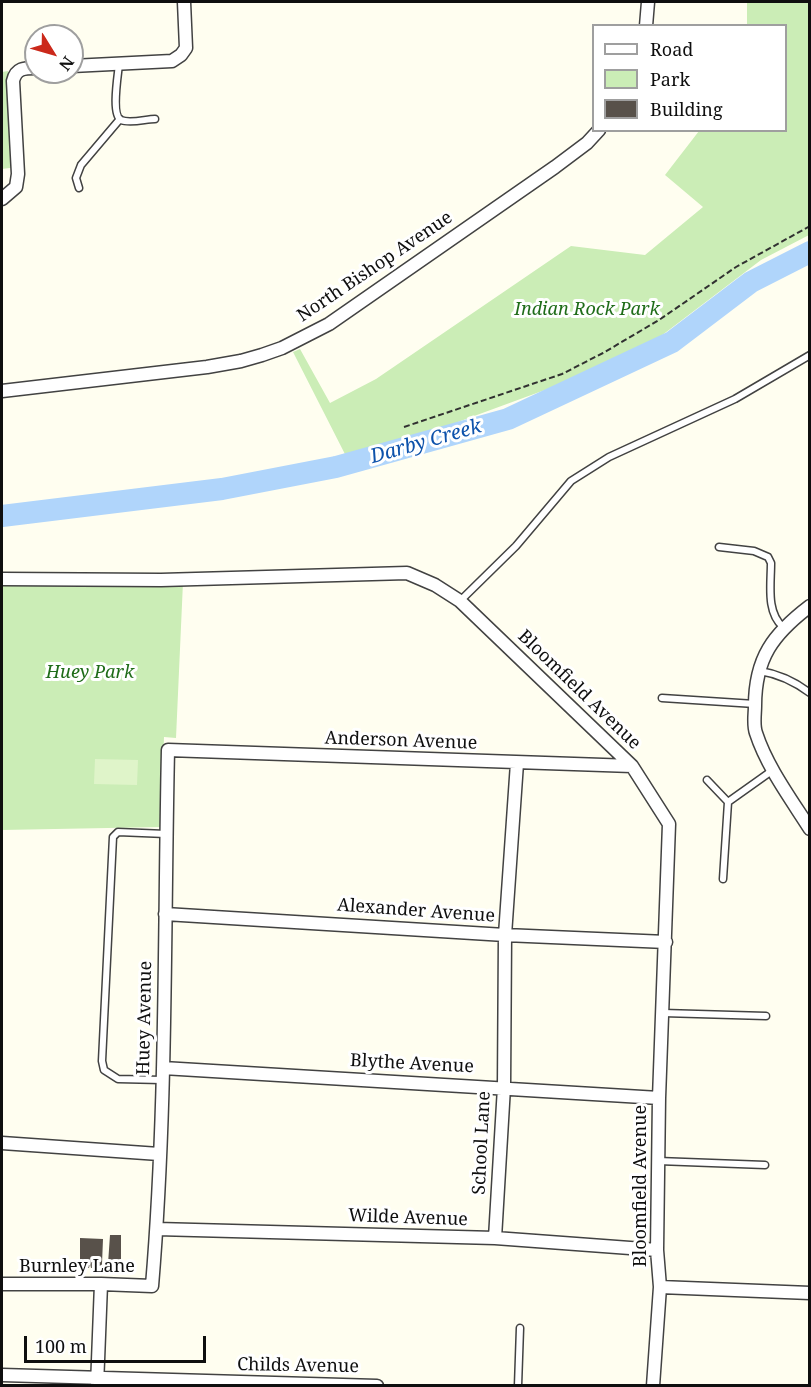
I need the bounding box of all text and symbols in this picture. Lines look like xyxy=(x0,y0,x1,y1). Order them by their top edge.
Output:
north arrow xyxy=(24,24,84,84)
legend xyxy=(592,24,787,132)
text: Road xyxy=(650,37,693,61)
text: N xyxy=(54,52,79,75)
text: Park xyxy=(650,67,690,91)
text: Building xyxy=(650,97,723,121)
street label: North Bishop Avenue xyxy=(293,207,457,327)
park label: Indian Rock Park xyxy=(514,299,660,321)
water label: Darby Creek xyxy=(368,415,484,469)
street label: Bloomfield Avenue xyxy=(513,626,645,754)
park label: Huey Park xyxy=(46,662,134,684)
street label: Anderson Avenue xyxy=(324,728,478,754)
street label: Alexander Avenue xyxy=(336,895,496,927)
street label: Huey Avenue xyxy=(133,961,157,1075)
street label: Blythe Avenue xyxy=(350,1050,474,1078)
street label: School Lane xyxy=(469,1091,495,1195)
street label: Bloomfield Avenue xyxy=(630,1105,652,1267)
street label: Wilde Avenue xyxy=(348,1205,468,1231)
street label: Burnley Lane xyxy=(19,1256,135,1278)
scale bar xyxy=(27,1324,208,1362)
text: 100 m xyxy=(35,1334,87,1358)
street label: Childs Avenue xyxy=(237,1354,359,1378)

